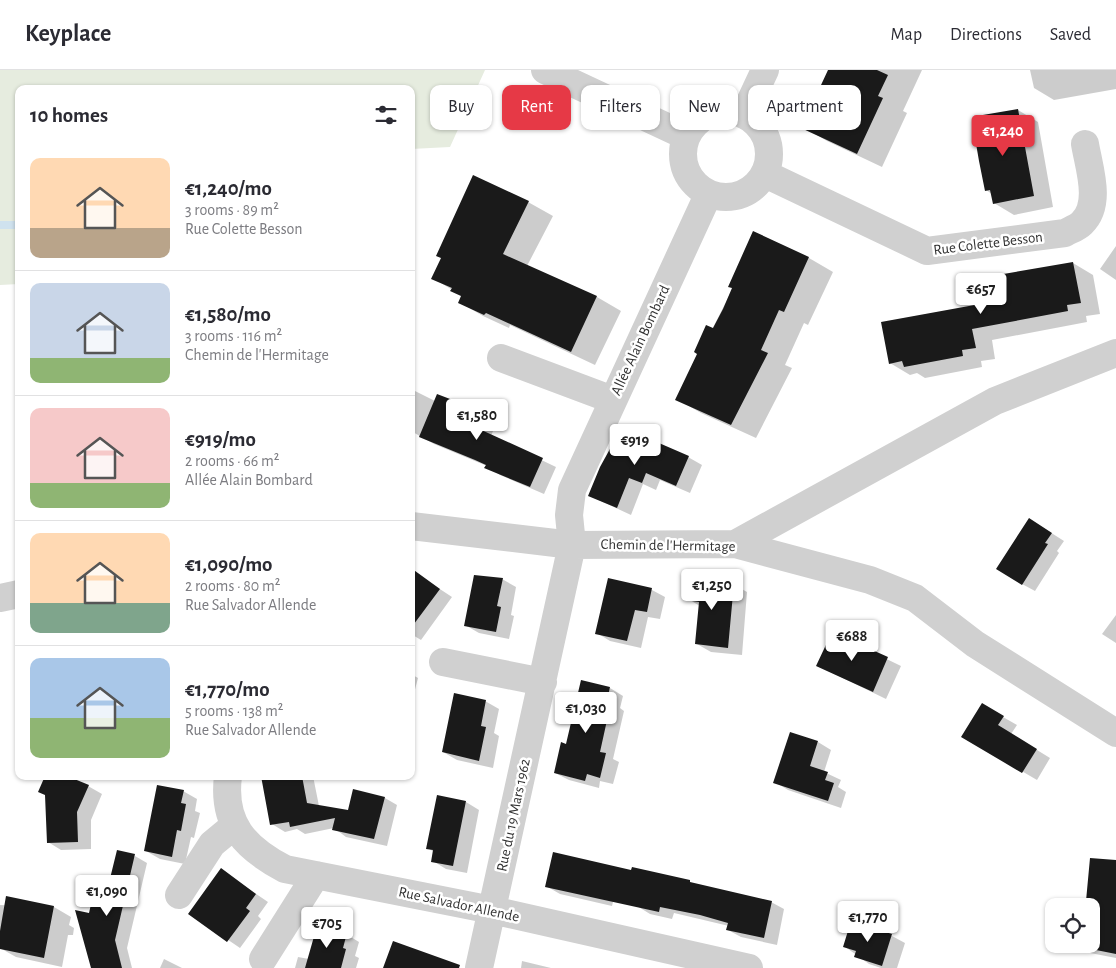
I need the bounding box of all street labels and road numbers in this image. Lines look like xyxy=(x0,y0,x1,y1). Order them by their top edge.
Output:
street label: Rue Colette Besson xyxy=(932,229,1044,258)
street label: Allée Alain Bombard xyxy=(608,283,673,398)
street label: Chemin de l'Hermitage xyxy=(600,537,736,554)
street label: Rue du 19 Mars 1962 xyxy=(494,757,533,873)
street label: Rue Salvador Allende xyxy=(397,884,521,925)

